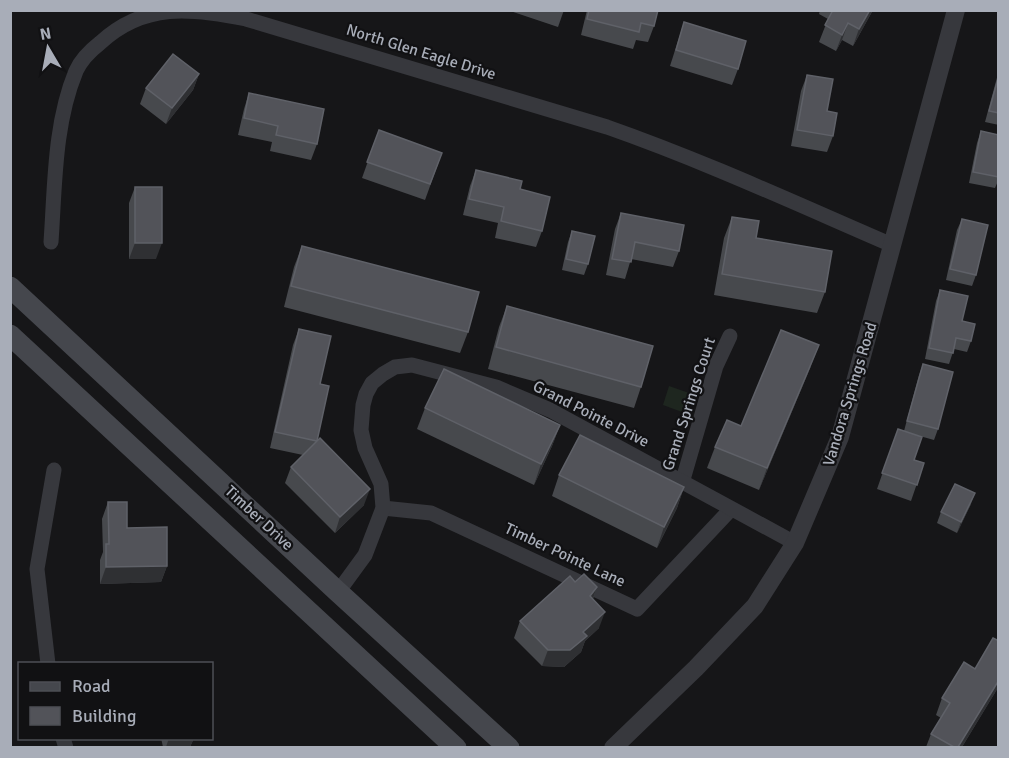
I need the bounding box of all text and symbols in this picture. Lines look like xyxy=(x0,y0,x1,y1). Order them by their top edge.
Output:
north arrow xyxy=(18,18,78,78)
street label: North Glen Eagle Drive xyxy=(344,20,498,84)
text: N xyxy=(38,23,53,45)
street label: Vandora Springs Road xyxy=(819,320,881,468)
street label: Grand Springs Court xyxy=(658,334,720,473)
street label: Grand Pointe Drive xyxy=(530,376,652,452)
street label: Timber Drive xyxy=(221,481,297,555)
street label: Timber Pointe Lane xyxy=(501,518,629,592)
legend xyxy=(18,662,213,740)
text: Road xyxy=(72,675,111,697)
text: Building xyxy=(72,705,136,727)

